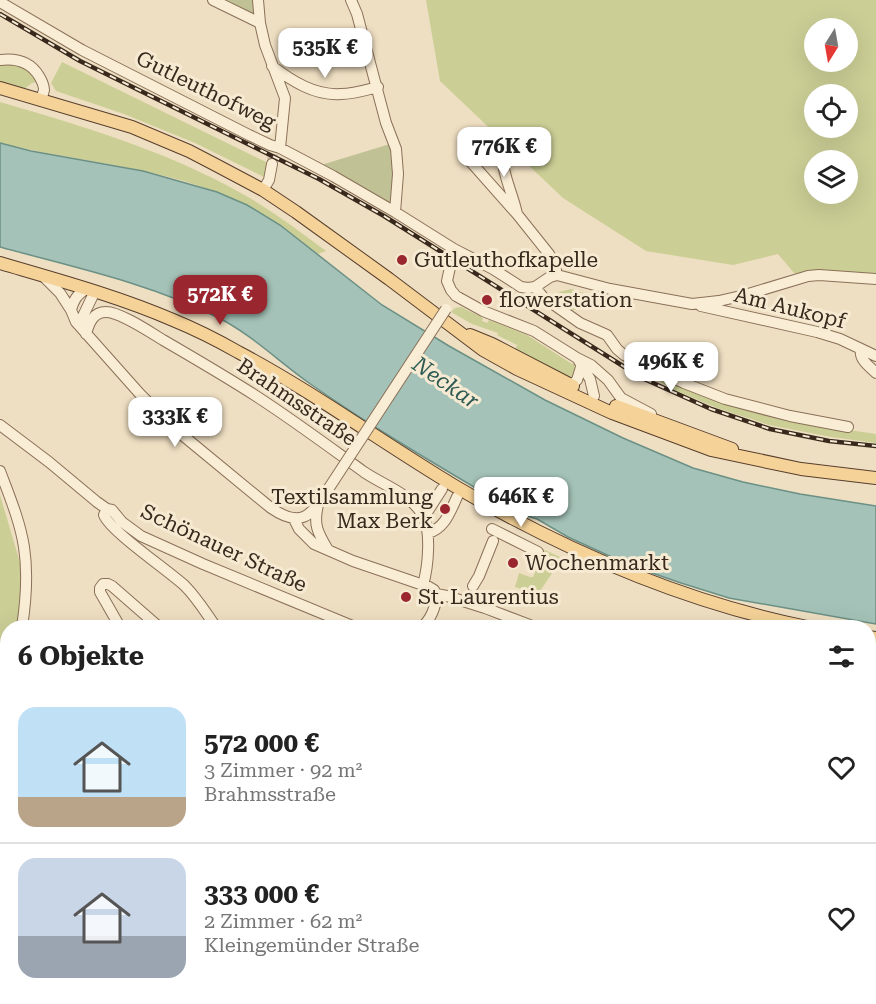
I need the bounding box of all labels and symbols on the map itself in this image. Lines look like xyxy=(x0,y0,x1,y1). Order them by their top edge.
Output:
north arrow xyxy=(804,18,858,72)
pin: 535K € xyxy=(276,28,374,79)
street label: Gutleuthofweg xyxy=(132,46,280,134)
pin: 776K € xyxy=(455,127,553,178)
place label: Gutleuthofkapelle xyxy=(414,248,598,272)
marker: Gutleuthofkapelle xyxy=(395,253,409,267)
pin: 572K € xyxy=(171,275,269,326)
street label: Am Aukopf xyxy=(732,283,849,334)
place label: flowerstation xyxy=(499,288,633,312)
marker: flowerstation xyxy=(480,293,494,307)
pin: 496K € xyxy=(622,342,720,393)
water label: Neckar xyxy=(407,351,484,414)
street label: Brahmsstraße xyxy=(233,353,361,451)
pin: 333K € xyxy=(126,397,224,448)
pin: 646K € xyxy=(472,477,570,528)
place label: Textilsammlung Max Berk xyxy=(271,485,433,533)
street label: Schönauer Straße xyxy=(137,499,311,597)
marker: Textilsammlung Max Berk xyxy=(438,502,452,516)
place label: Wochenmarkt xyxy=(525,551,669,575)
marker: Wochenmarkt xyxy=(506,556,520,570)
place label: St. Laurentius xyxy=(418,585,559,609)
marker: St. Laurentius xyxy=(399,590,413,604)

